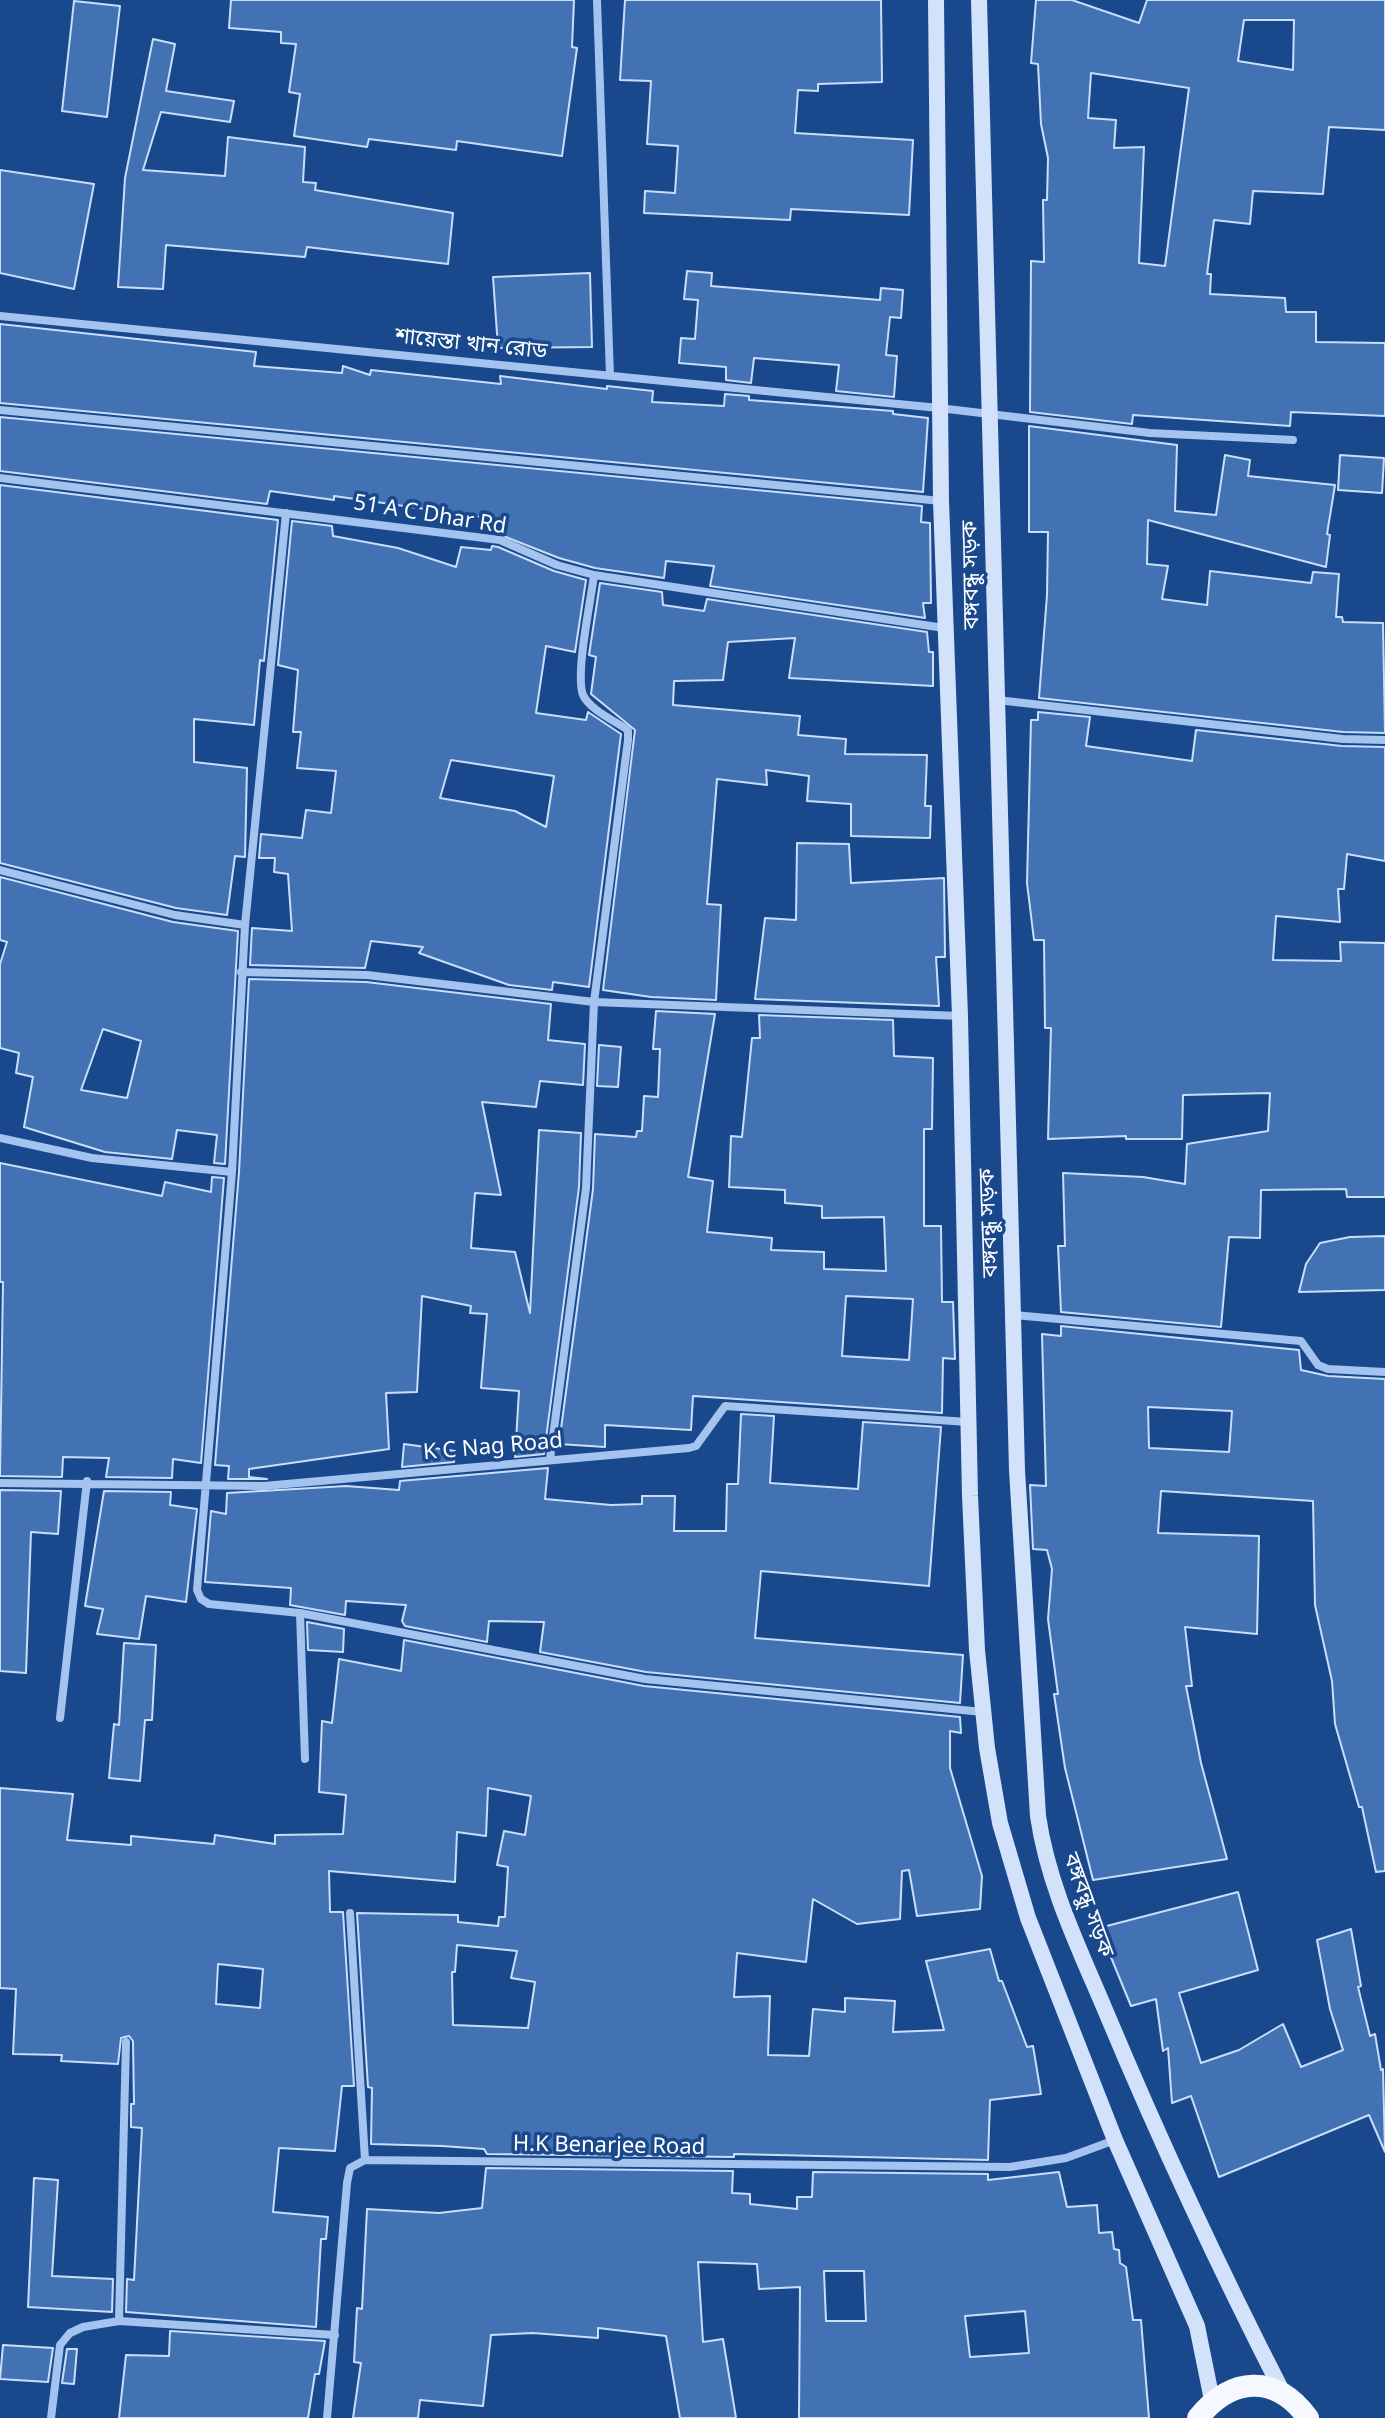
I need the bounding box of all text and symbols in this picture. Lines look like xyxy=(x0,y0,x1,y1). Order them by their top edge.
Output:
street label: শায়েস্তা খান রোড xyxy=(393,323,549,365)
street label: 51 A C Dhar Rd xyxy=(352,490,508,540)
street label: বঙ্গবন্ধু সড়ক xyxy=(957,520,985,630)
street label: বঙ্গবন্ধু সড়ক xyxy=(974,1168,1004,1278)
street label: K C Nag Road xyxy=(422,1428,564,1466)
street label: বঙ্গবন্ধু সড়ক xyxy=(1057,1849,1119,1961)
street label: H.K Benarjee Road xyxy=(513,2131,705,2161)

